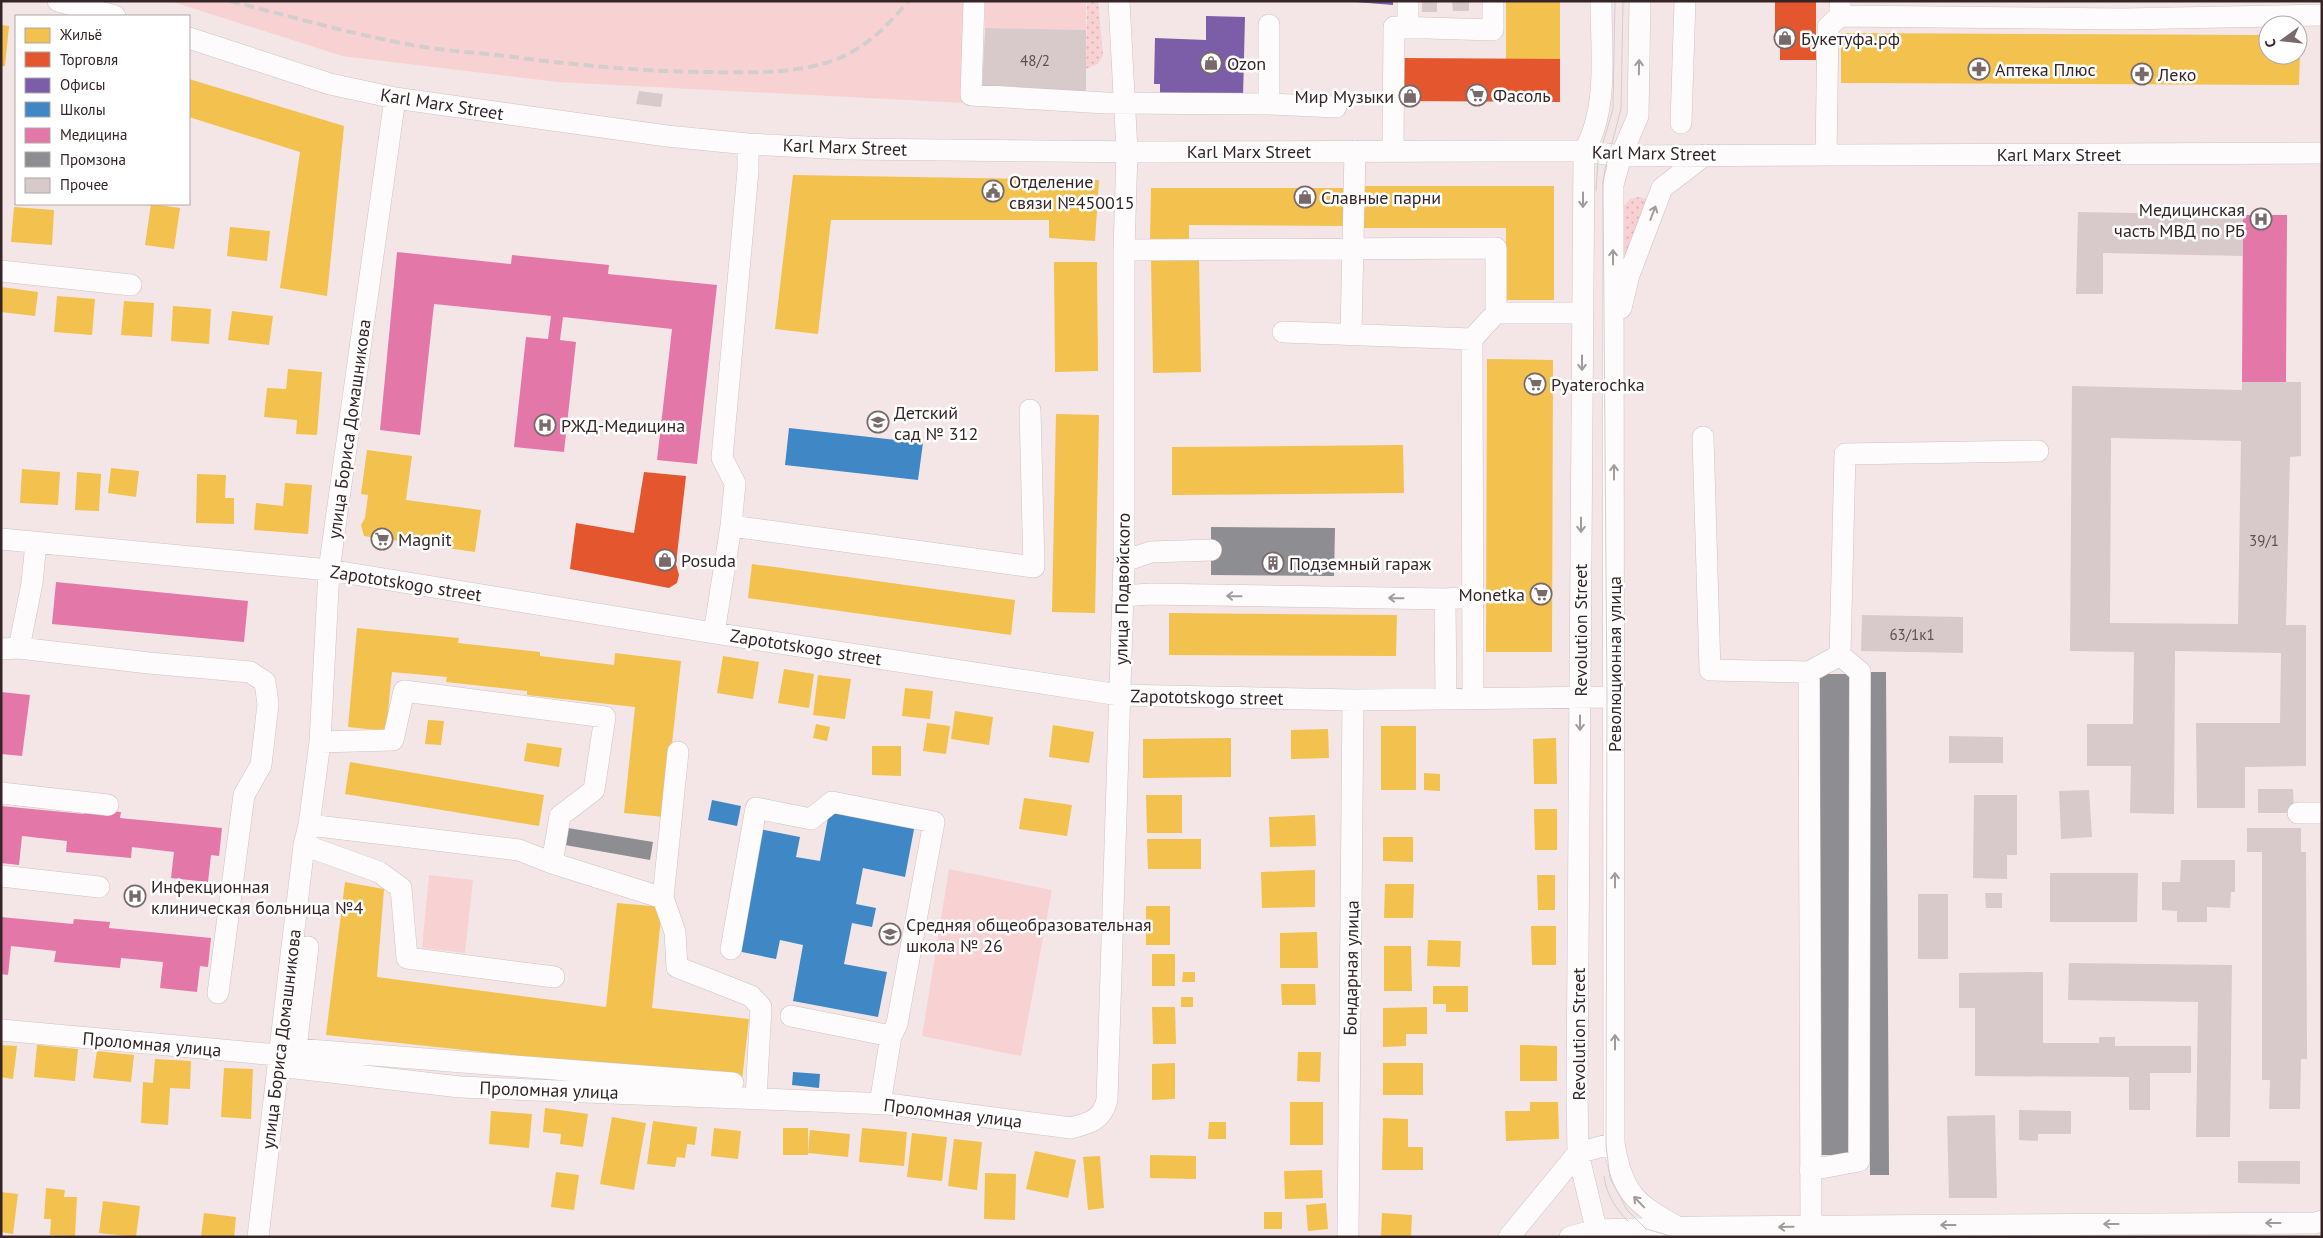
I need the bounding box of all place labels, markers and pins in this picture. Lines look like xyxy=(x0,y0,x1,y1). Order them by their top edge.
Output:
shop icon: Букетуфа.рф xyxy=(1773,26,1797,50)
place label: Букетуфа.рф xyxy=(1801,27,1900,50)
shop icon: Ozon xyxy=(1199,51,1223,75)
place label: Ozon xyxy=(1227,52,1266,75)
pharmacy icon: Аптека Плюс xyxy=(1967,57,1991,81)
place label: Аптека Плюс xyxy=(1995,58,2096,81)
pharmacy icon: Леко xyxy=(2130,62,2154,86)
place label: Леко xyxy=(2157,63,2196,86)
supermarket icon: Фасоль xyxy=(1465,83,1489,107)
shop icon: Мир Музыки xyxy=(1398,84,1422,108)
place label: Фасоль xyxy=(1493,84,1551,107)
place label: Мир Музыки xyxy=(1295,85,1394,108)
place label: Отделение связи №450015 xyxy=(1009,170,1135,214)
public building icon: Отделение связи №450015 xyxy=(981,179,1005,203)
shop icon: Славные парни xyxy=(1293,185,1317,209)
place label: Славные парни xyxy=(1321,186,1441,209)
place label: Медицинская часть МВД по РБ xyxy=(2114,198,2245,242)
hospital icon: Медицинская часть МВД по РБ xyxy=(2249,207,2273,231)
supermarket icon: Pyaterochka xyxy=(1523,372,1547,396)
place label: Pyaterochka xyxy=(1551,373,1645,396)
place label: Детский сад № 312 xyxy=(894,401,978,445)
school or university icon: Детский сад № 312 xyxy=(866,410,890,434)
hospital icon: РЖД-Медицина xyxy=(533,413,557,437)
place label: РЖД-Медицина xyxy=(561,414,685,437)
supermarket icon: Magnit xyxy=(370,527,394,551)
place label: Magnit xyxy=(398,528,452,551)
shop icon: Posuda xyxy=(653,548,677,572)
place label: Posuda xyxy=(681,549,736,572)
building icon: Подземный гараж xyxy=(1261,551,1285,575)
place label: Подземный гараж xyxy=(1289,552,1431,575)
supermarket icon: Monetka xyxy=(1529,582,1553,606)
place label: Monetka xyxy=(1458,583,1525,606)
place label: Инфекционная клиническая больница №4 xyxy=(151,875,363,919)
hospital icon: Инфекционная клиническая больница №4 xyxy=(123,884,147,908)
place label: Средняя общеобразовательная школа № 26 xyxy=(906,913,1152,957)
school or university icon: Средняя общеобразовательная школа № 26 xyxy=(878,922,902,946)

